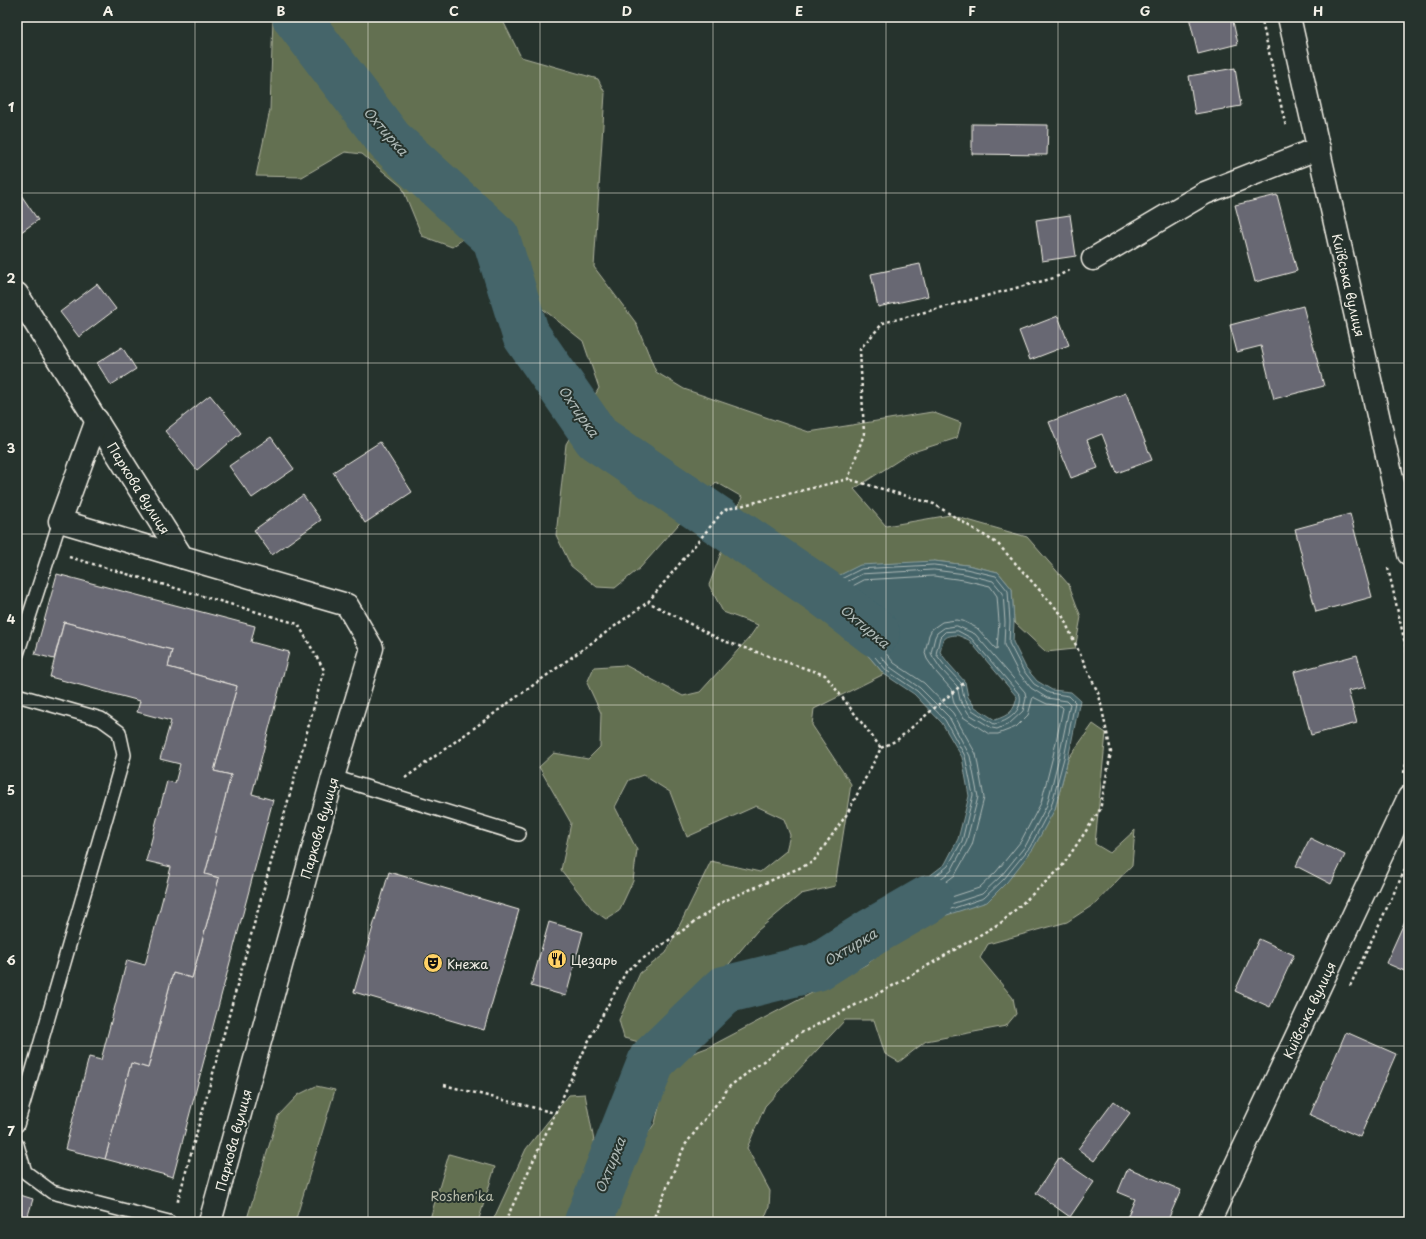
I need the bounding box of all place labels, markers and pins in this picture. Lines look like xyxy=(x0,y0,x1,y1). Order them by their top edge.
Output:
restaurant icon: Цезарь xyxy=(546,948,568,970)
place label: Цезарь xyxy=(571,950,618,969)
theatre icon: Кнежа xyxy=(422,952,444,974)
place label: Кнежа xyxy=(447,954,488,973)

